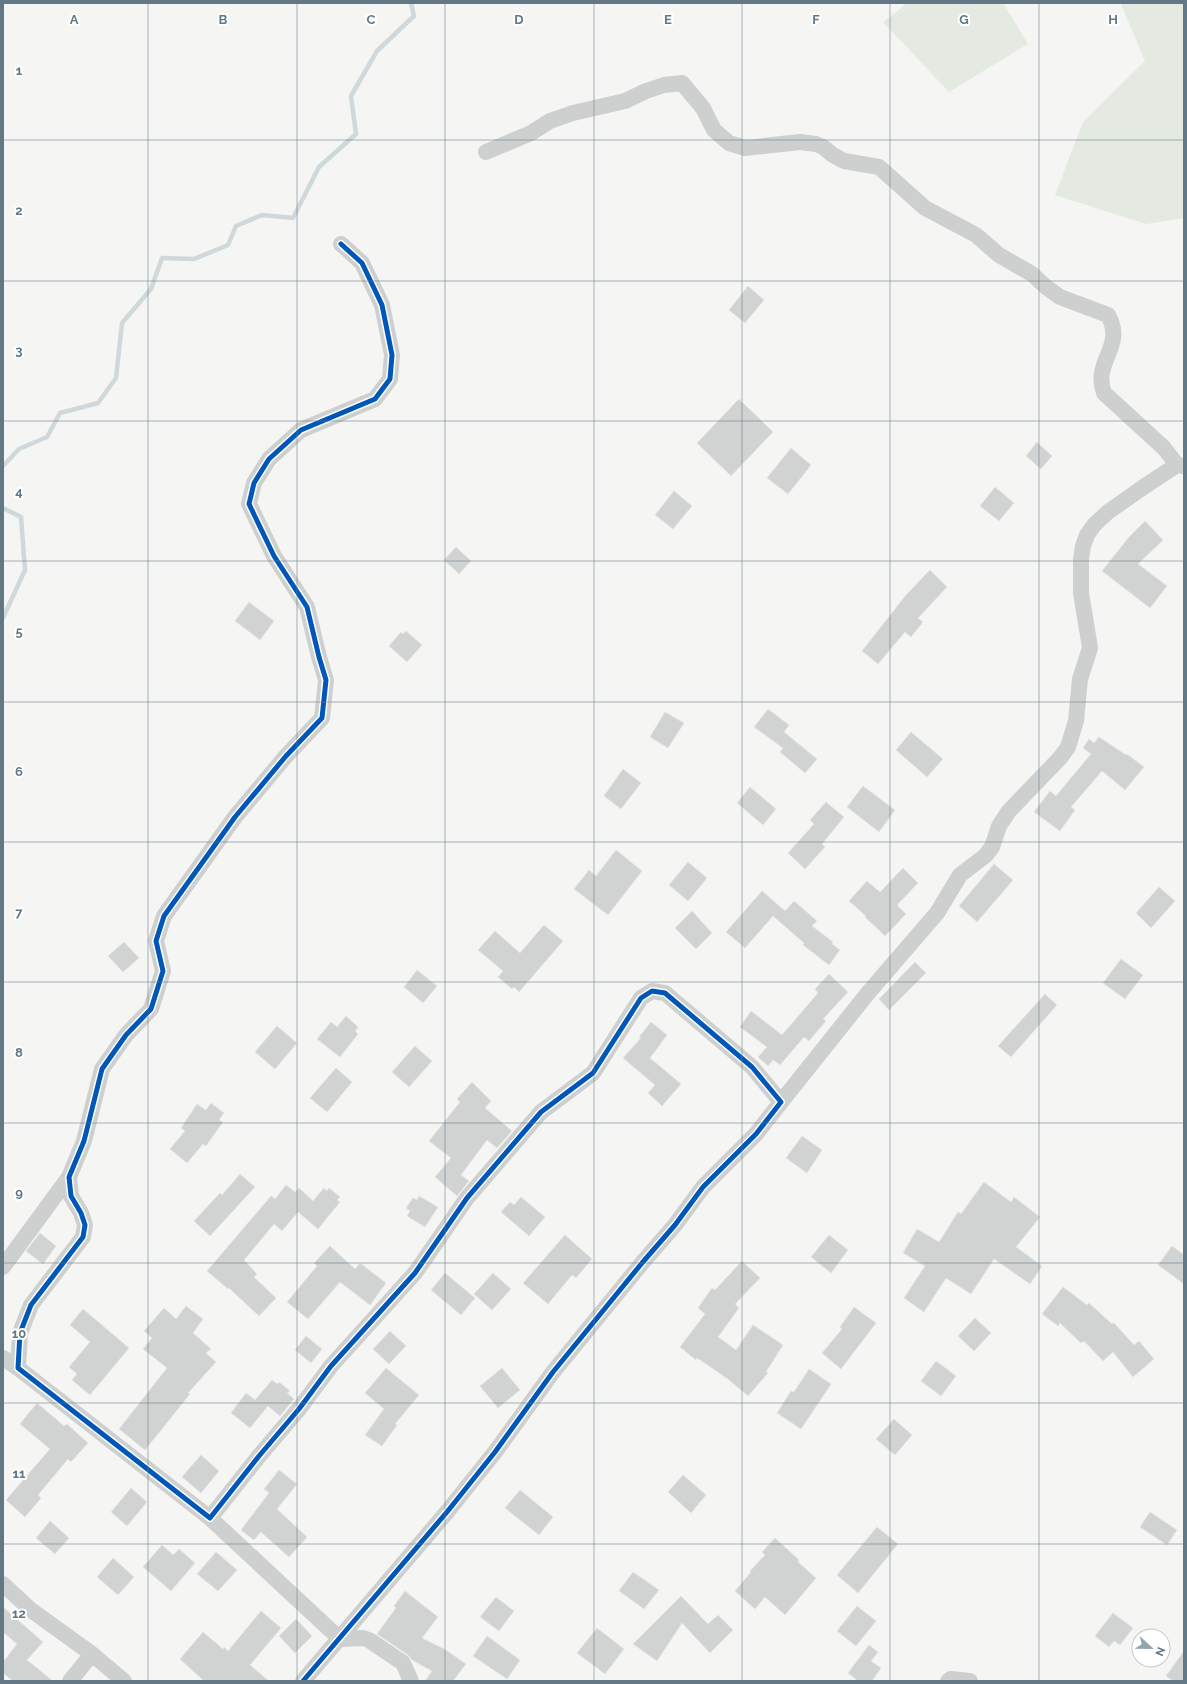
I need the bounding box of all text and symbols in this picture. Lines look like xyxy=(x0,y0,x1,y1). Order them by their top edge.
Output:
text: A xyxy=(70,12,79,27)
text: B xyxy=(219,12,228,27)
text: C xyxy=(367,12,376,27)
text: D xyxy=(514,12,524,27)
text: E xyxy=(664,12,672,27)
text: F xyxy=(812,12,820,27)
text: G xyxy=(959,12,969,27)
text: H xyxy=(1108,12,1118,27)
text: 1 xyxy=(16,63,23,78)
text: 2 xyxy=(15,203,23,218)
text: 3 xyxy=(15,343,23,358)
text: 4 xyxy=(15,484,23,499)
text: 5 xyxy=(15,624,23,639)
text: 6 xyxy=(15,764,23,779)
text: 7 xyxy=(15,905,23,920)
text: 8 xyxy=(15,1045,23,1060)
text: 9 xyxy=(15,1185,23,1200)
text: 10 xyxy=(12,1326,26,1341)
text: 11 xyxy=(13,1466,26,1481)
text: 12 xyxy=(12,1606,26,1621)
north arrow xyxy=(1131,1628,1171,1668)
text: N xyxy=(1152,1645,1167,1658)

